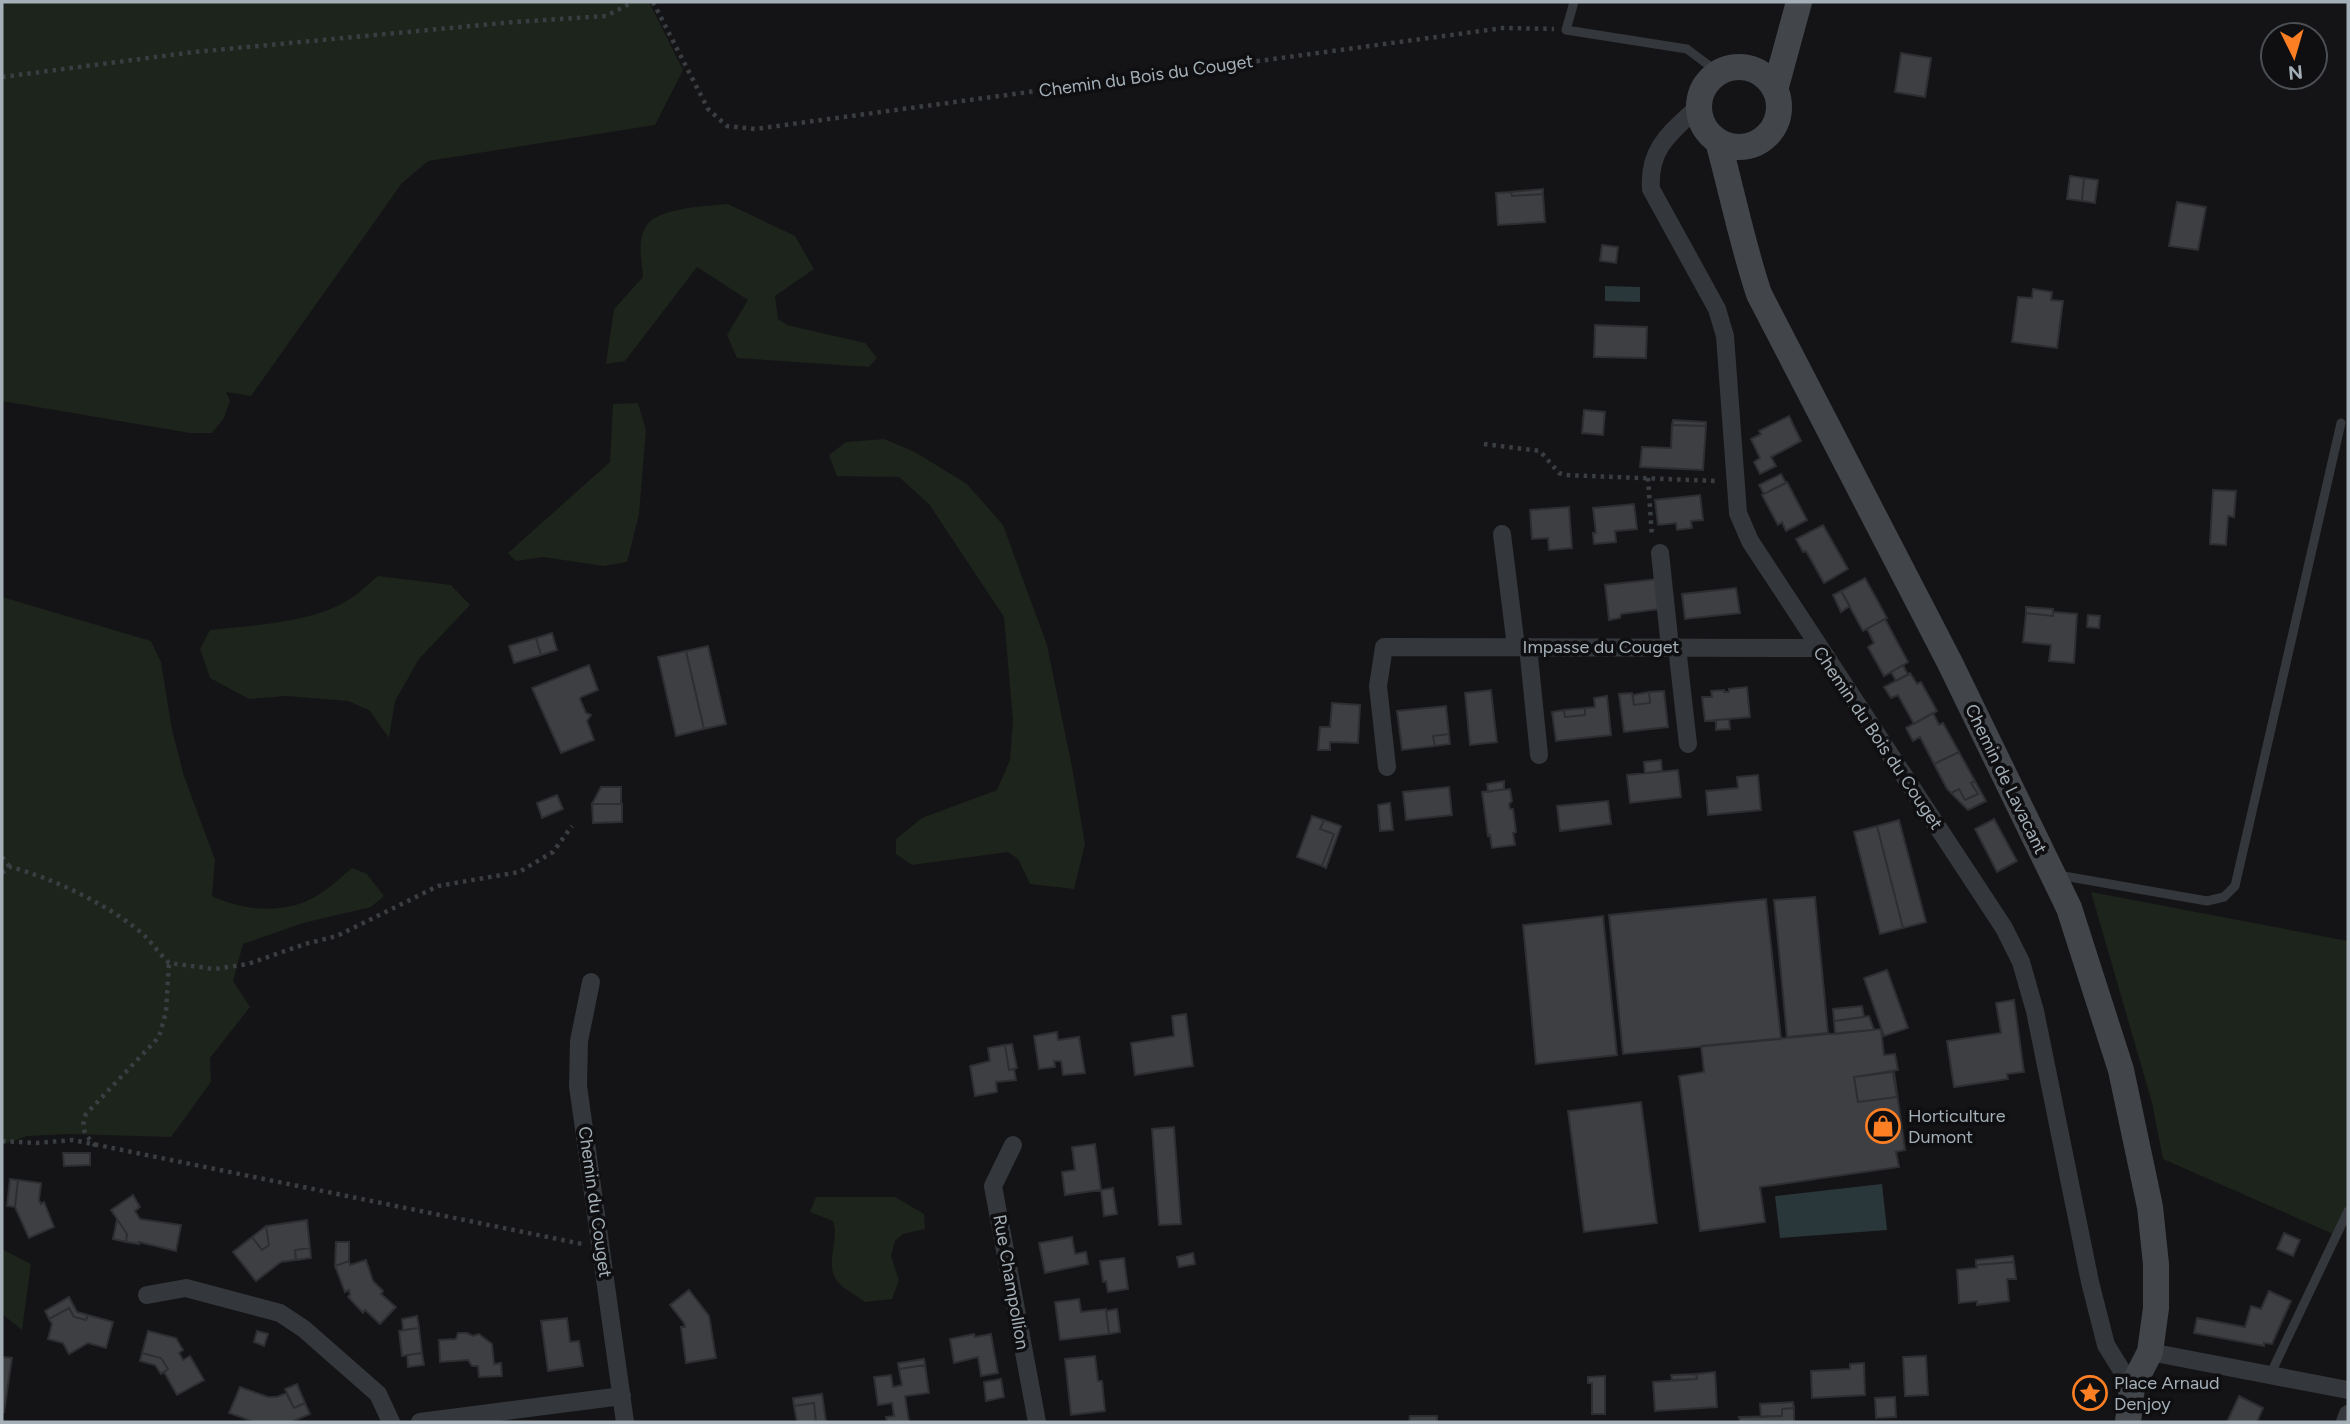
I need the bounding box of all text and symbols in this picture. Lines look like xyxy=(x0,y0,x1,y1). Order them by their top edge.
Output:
north arrow xyxy=(2259,21,2329,91)
street label: Chemin du Bois du Couget xyxy=(1038,50,1255,102)
text: N xyxy=(2287,60,2304,85)
street label: Impasse du Couget xyxy=(1523,636,1680,658)
street label: Chemin du Bois du Couget xyxy=(1808,642,1948,834)
street label: Chemin de Lavacant xyxy=(1960,700,2052,858)
place label: Horticulture Dumont xyxy=(1908,1105,2006,1148)
shop icon: Horticulture Dumont xyxy=(1864,1107,1902,1145)
street label: Chemin du Couget xyxy=(573,1125,617,1279)
street label: Rue Champollion xyxy=(988,1213,1034,1351)
place label: Place Arnaud Denjoy xyxy=(2114,1372,2220,1415)
place icon: Place Arnaud Denjoy xyxy=(2071,1374,2109,1412)

